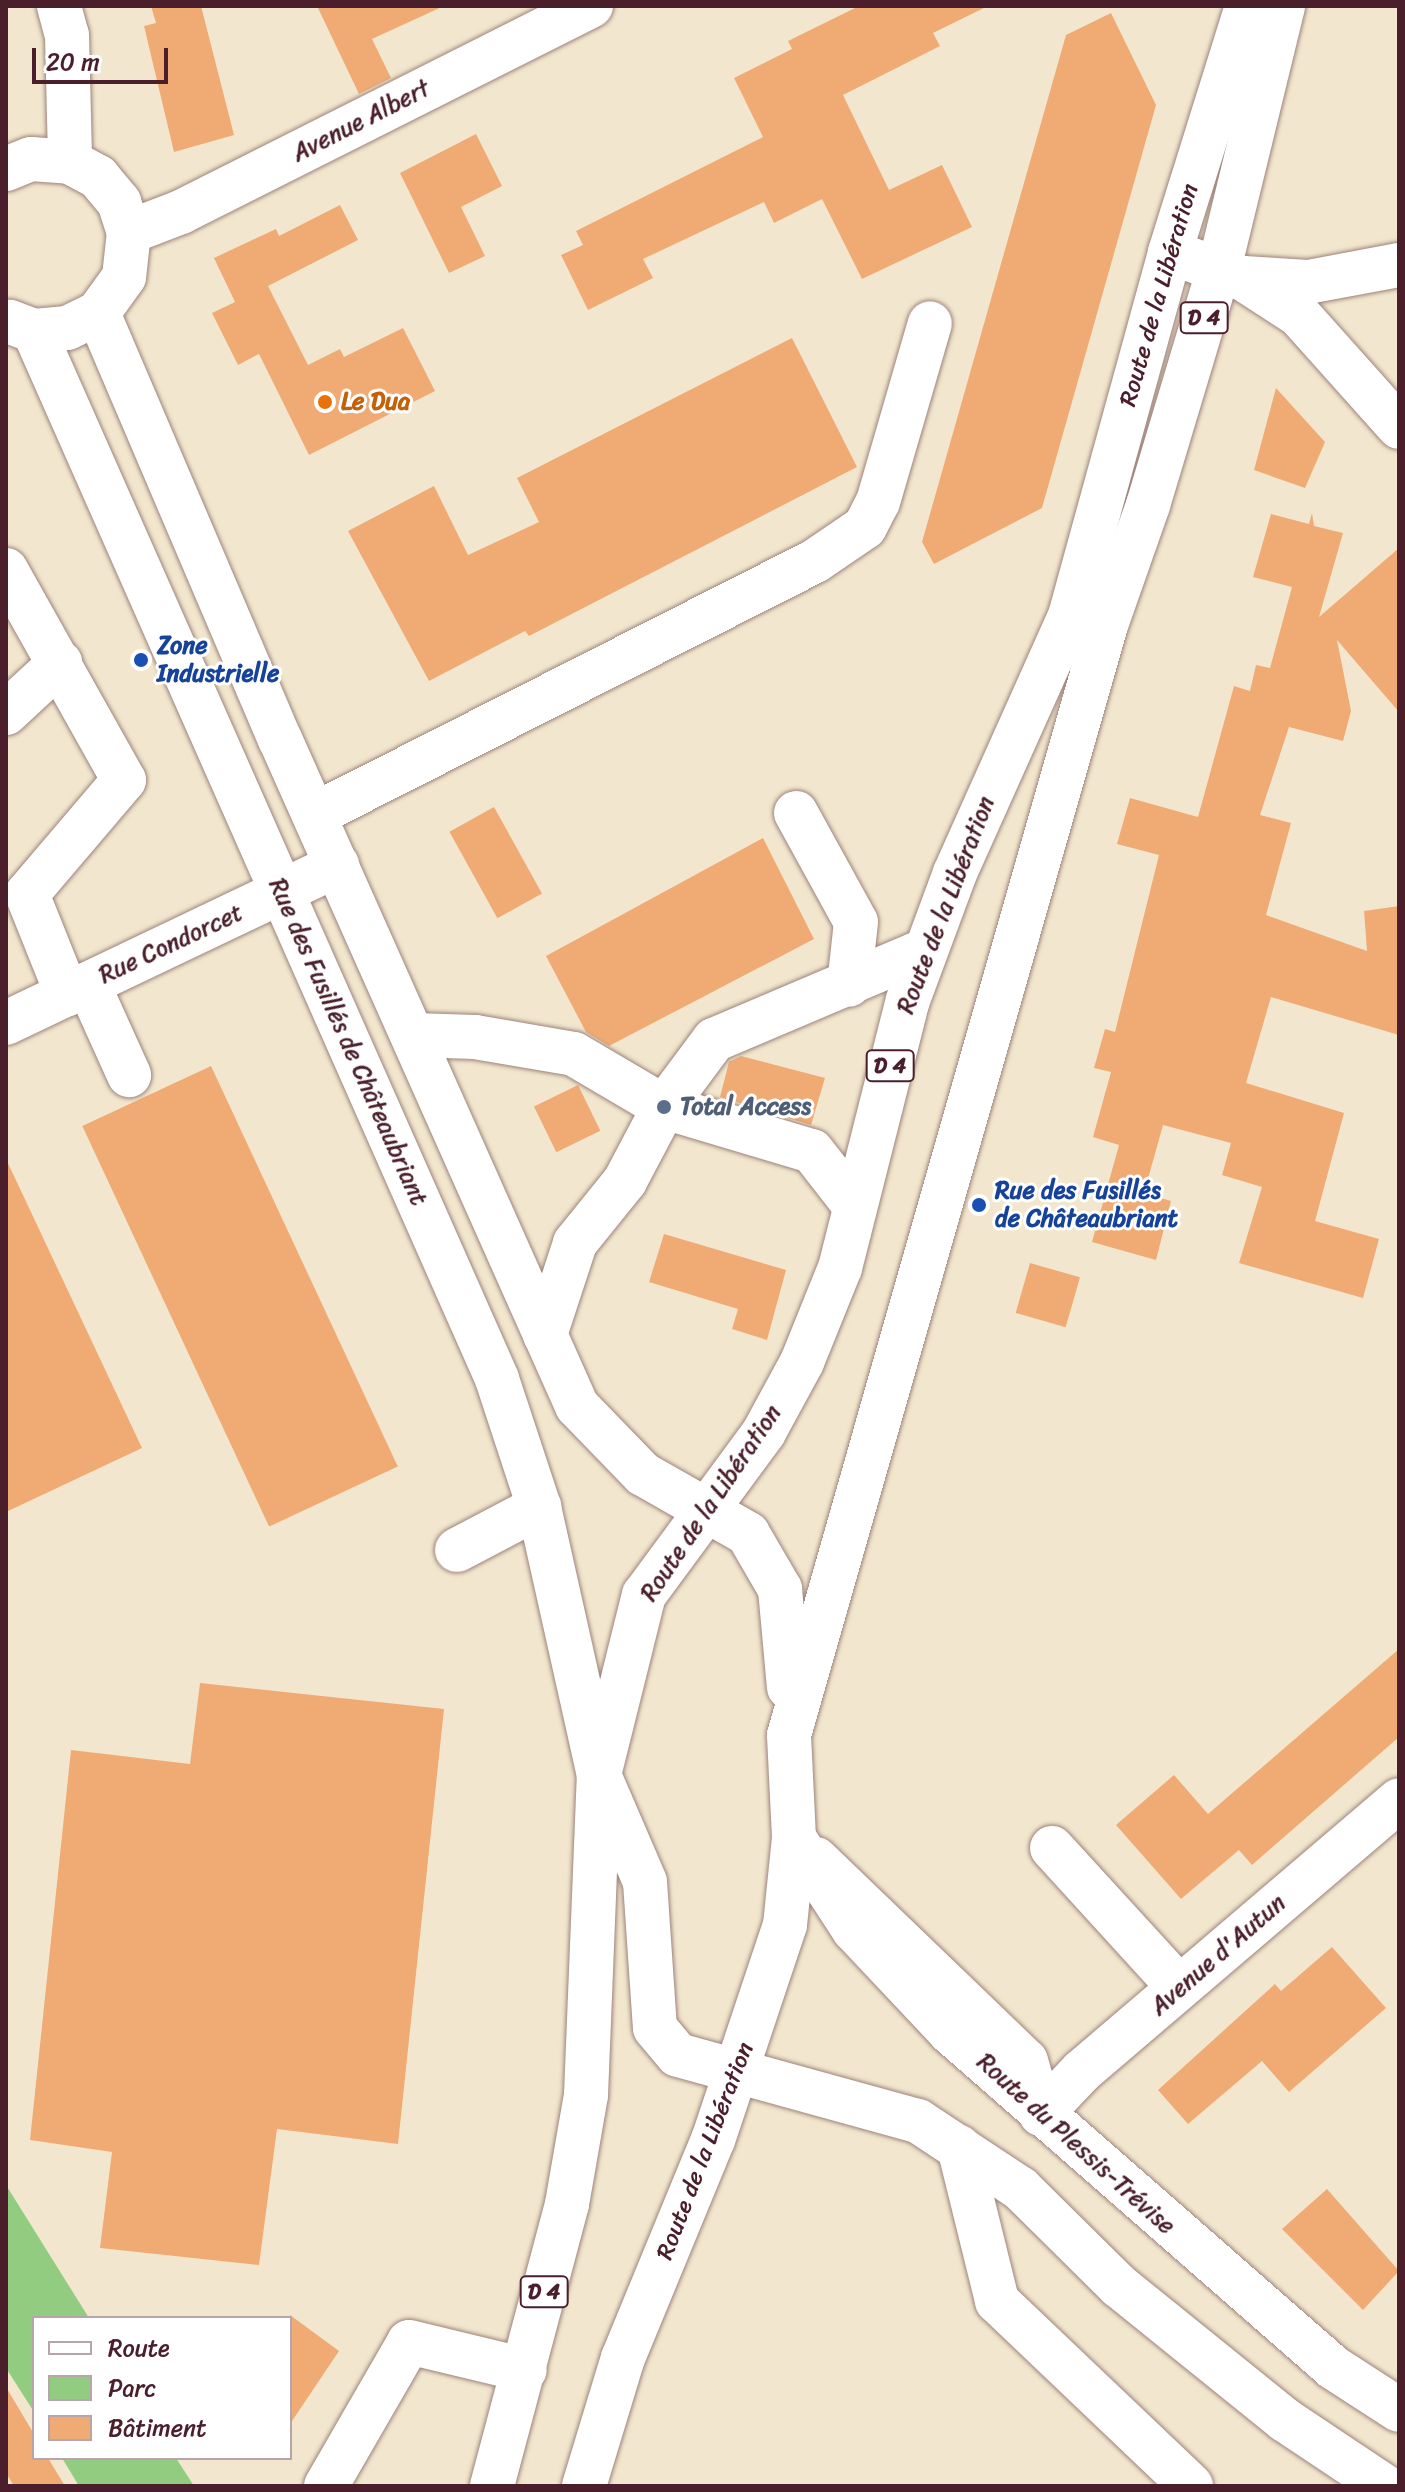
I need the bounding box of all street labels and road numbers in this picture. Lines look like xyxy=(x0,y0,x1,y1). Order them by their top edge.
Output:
street label: Avenue Albert xyxy=(287,74,435,168)
street label: Route de la Libération xyxy=(1113,180,1205,410)
road number: D 4 xyxy=(1178,300,1230,336)
street label: Route de la Libération xyxy=(891,792,1001,1018)
street label: Rue des Fusillés de Châteaubriant xyxy=(262,873,434,1211)
street label: Rue Condorcet xyxy=(95,898,247,990)
road number: D 4 xyxy=(864,1048,916,1084)
street label: Route de la Libération xyxy=(635,1399,787,1607)
street label: Avenue d'Autun xyxy=(1145,1889,1291,2021)
street label: Route de la Libération xyxy=(650,2038,760,2264)
street label: Route du Plessis-Trévise xyxy=(971,2047,1181,2241)
road number: D 4 xyxy=(518,2274,570,2310)

